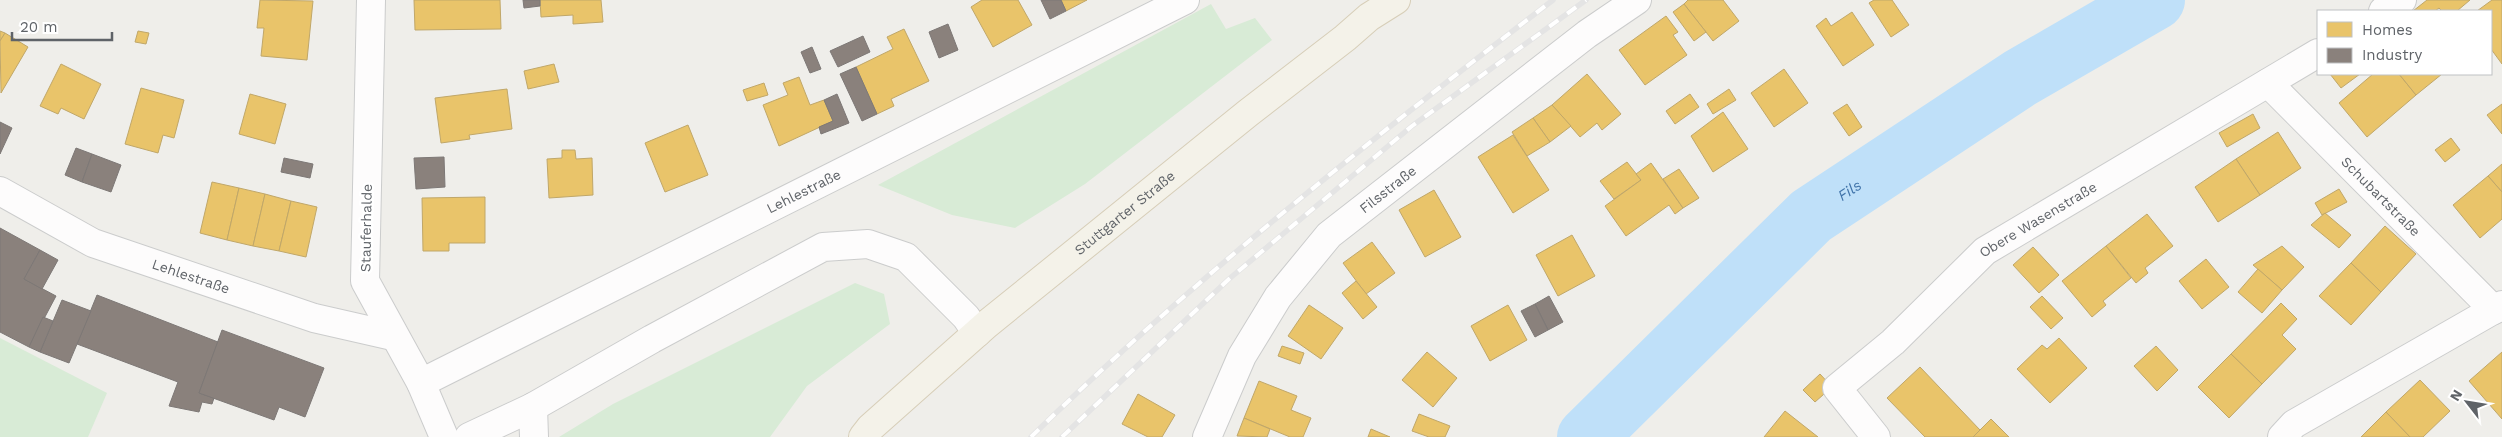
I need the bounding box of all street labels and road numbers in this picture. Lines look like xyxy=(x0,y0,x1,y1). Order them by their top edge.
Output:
street label: Schubartstraße xyxy=(2338,153,2424,239)
street label: Filsstraße xyxy=(1356,162,1419,216)
street label: Lehlestraße xyxy=(764,166,843,216)
street label: Stuttgarter Straße xyxy=(1071,167,1178,258)
street label: Obere Wasenstraße xyxy=(1976,179,2099,260)
street label: Stauferhalde xyxy=(357,184,375,272)
street label: Lehlestraße xyxy=(150,256,232,297)

